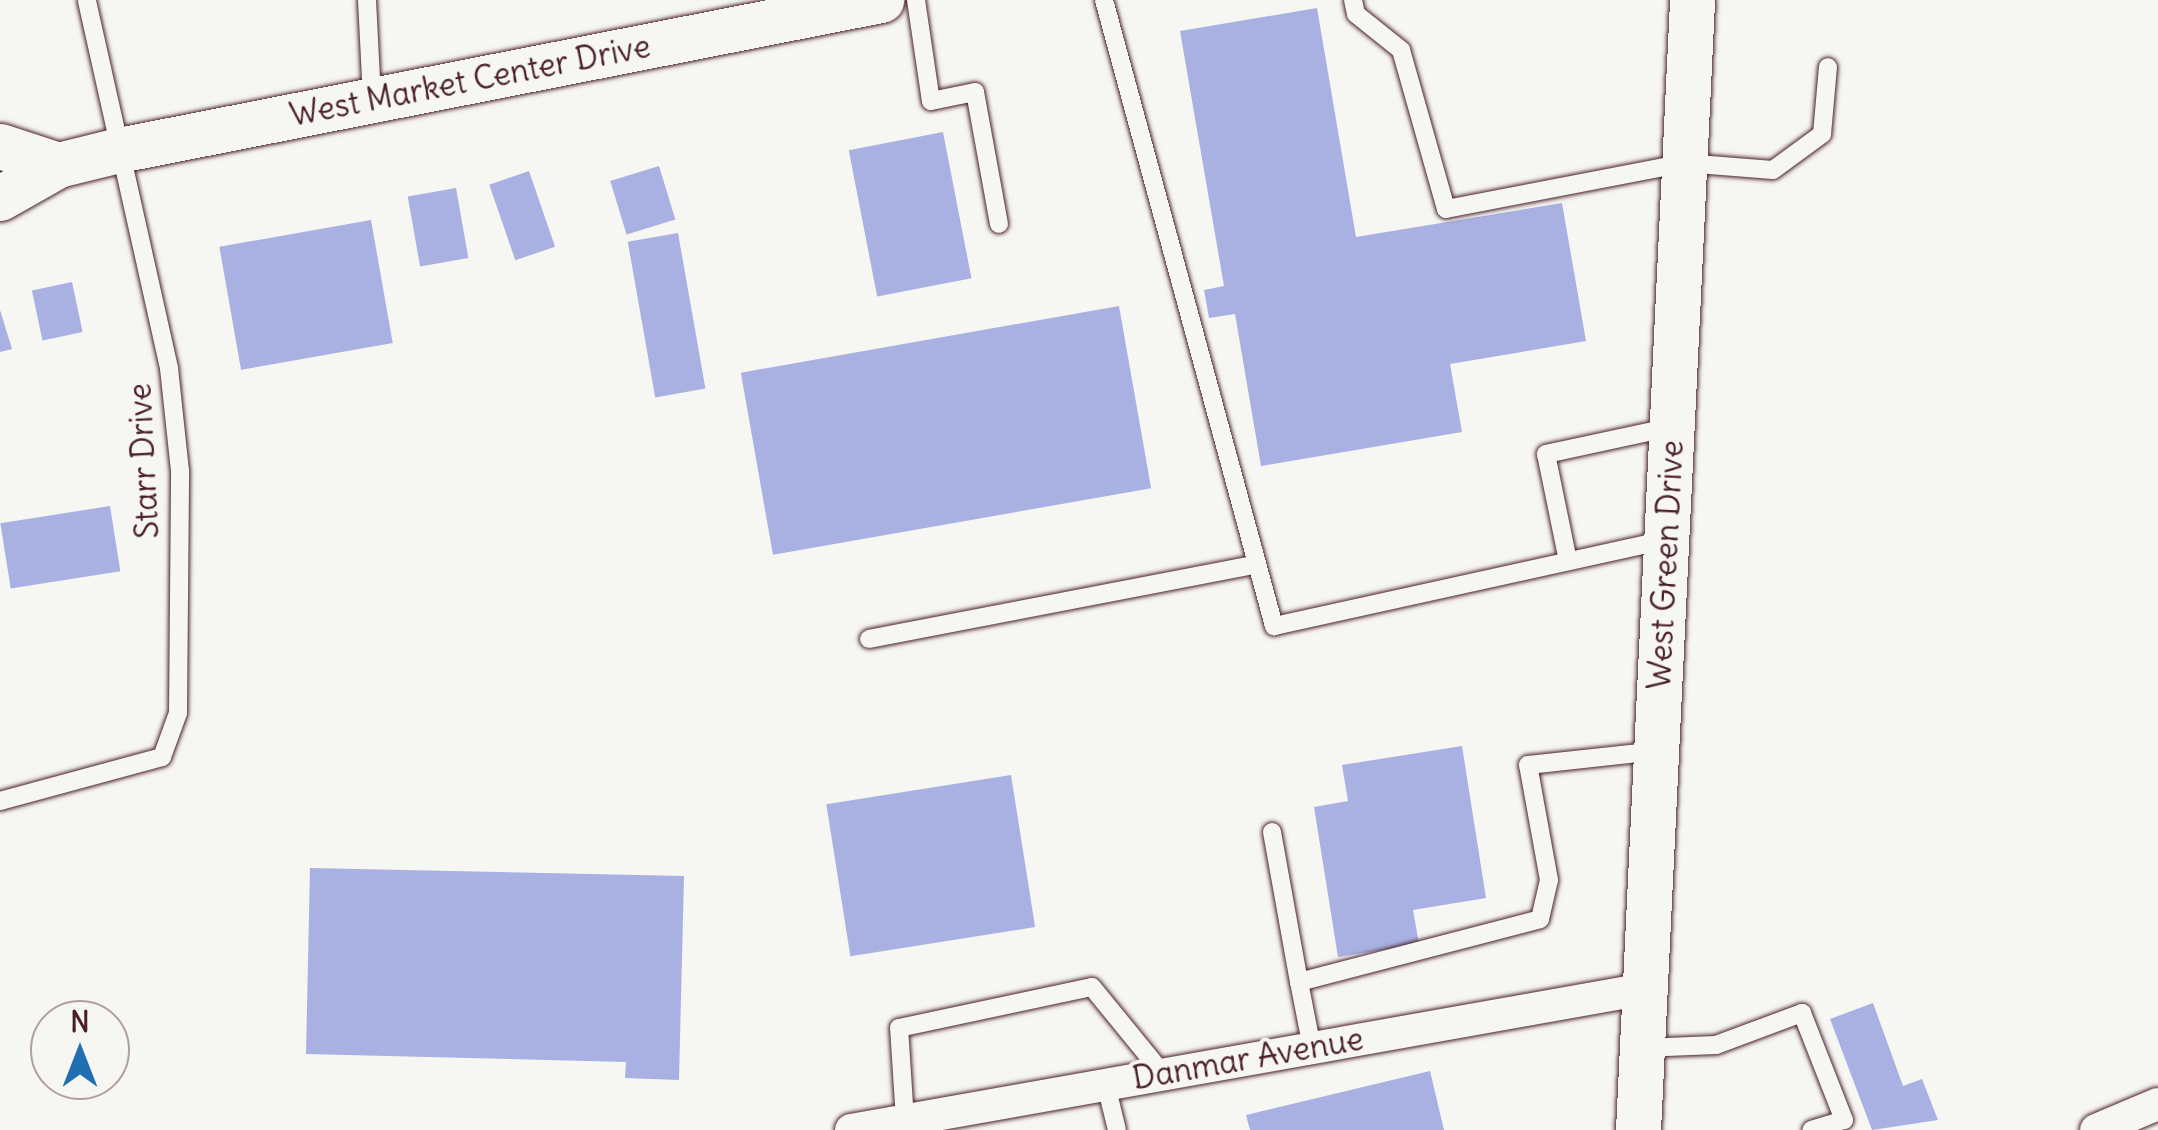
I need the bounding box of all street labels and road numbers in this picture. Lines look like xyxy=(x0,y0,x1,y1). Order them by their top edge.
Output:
street label: West Market Center Drive xyxy=(286,27,654,135)
street label: Starr Drive xyxy=(121,382,167,540)
street label: West Green Drive xyxy=(1640,439,1692,691)
street label: Danmar Avenue xyxy=(1130,1020,1366,1098)

